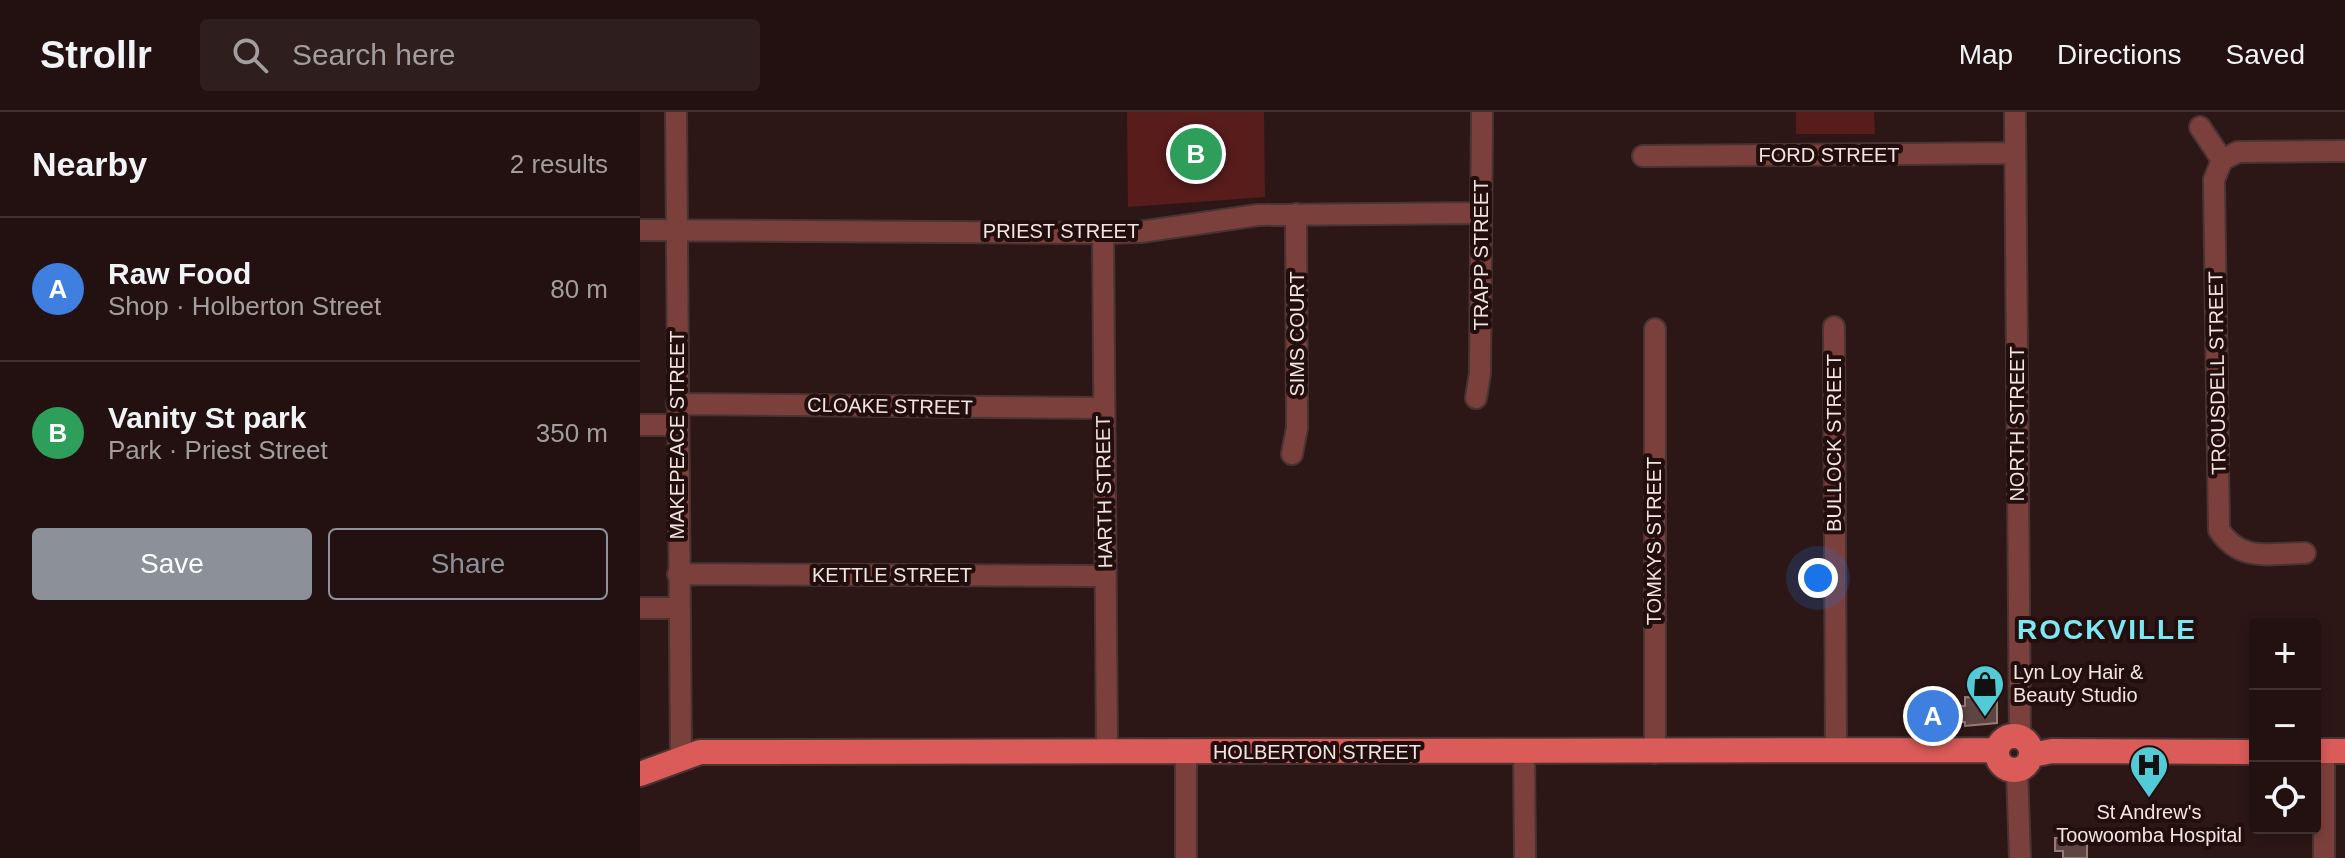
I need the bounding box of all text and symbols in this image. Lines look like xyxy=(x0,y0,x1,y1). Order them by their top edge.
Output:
search box xyxy=(200,19,760,91)
icon: search xyxy=(228,33,272,77)
text: Strollr xyxy=(40,34,152,76)
text: Search here xyxy=(292,38,455,71)
text: Map xyxy=(1959,39,2013,70)
text: Directions xyxy=(2057,39,2182,70)
text: Saved xyxy=(2226,39,2305,70)
pin: B xyxy=(1170,124,1222,184)
street label: FORD STREET xyxy=(1758,144,1900,166)
text: Nearby xyxy=(32,145,147,183)
text: 2 results xyxy=(510,149,608,179)
street label: TRAPP STREET xyxy=(1470,180,1492,330)
street label: PRIEST STREET xyxy=(983,220,1139,242)
text: Raw Food xyxy=(108,257,251,290)
street label: SIMS COURT xyxy=(1286,271,1308,397)
street label: TROUSDELL STREET xyxy=(2204,271,2230,475)
text: A xyxy=(49,274,67,304)
text: 80 m xyxy=(550,274,608,304)
text: Shop · Holberton Street xyxy=(108,291,381,321)
street label: MAKEPEACE STREET xyxy=(666,331,688,539)
street label: NORTH STREET xyxy=(2006,346,2028,502)
street label: BULLOCK STREET xyxy=(1823,354,1845,532)
street label: CLOAKE STREET xyxy=(807,394,973,418)
text: Vanity St park xyxy=(108,401,306,434)
street label: HARTH STREET xyxy=(1092,415,1116,569)
text: B xyxy=(49,418,67,448)
text: 350 m xyxy=(536,418,608,448)
text: Park · Priest Street xyxy=(108,435,328,465)
street label: TOMKYS STREET xyxy=(1643,457,1665,625)
button: Save xyxy=(32,528,312,600)
button: Share xyxy=(328,528,608,600)
your location xyxy=(1798,558,1838,598)
street label: KETTLE STREET xyxy=(812,564,972,586)
district label: ROCKVILLE xyxy=(2017,614,2197,645)
map controls xyxy=(2249,618,2321,834)
button: + xyxy=(2249,618,2321,690)
place label: Lyn Loy Hair & Beauty Studio xyxy=(2013,661,2144,706)
shop icon: Lyn Loy Hair & Beauty Studio xyxy=(1964,663,2006,718)
pin: A xyxy=(1907,686,1959,746)
button: − xyxy=(2249,690,2321,762)
street label: HOLBERTON STREET xyxy=(1213,741,1421,763)
hospital icon: St Andrew's Toowoomba Hospital xyxy=(2128,744,2170,799)
button: locate xyxy=(2249,762,2321,834)
place label: St Andrew's Toowoomba Hospital xyxy=(2056,801,2242,846)

